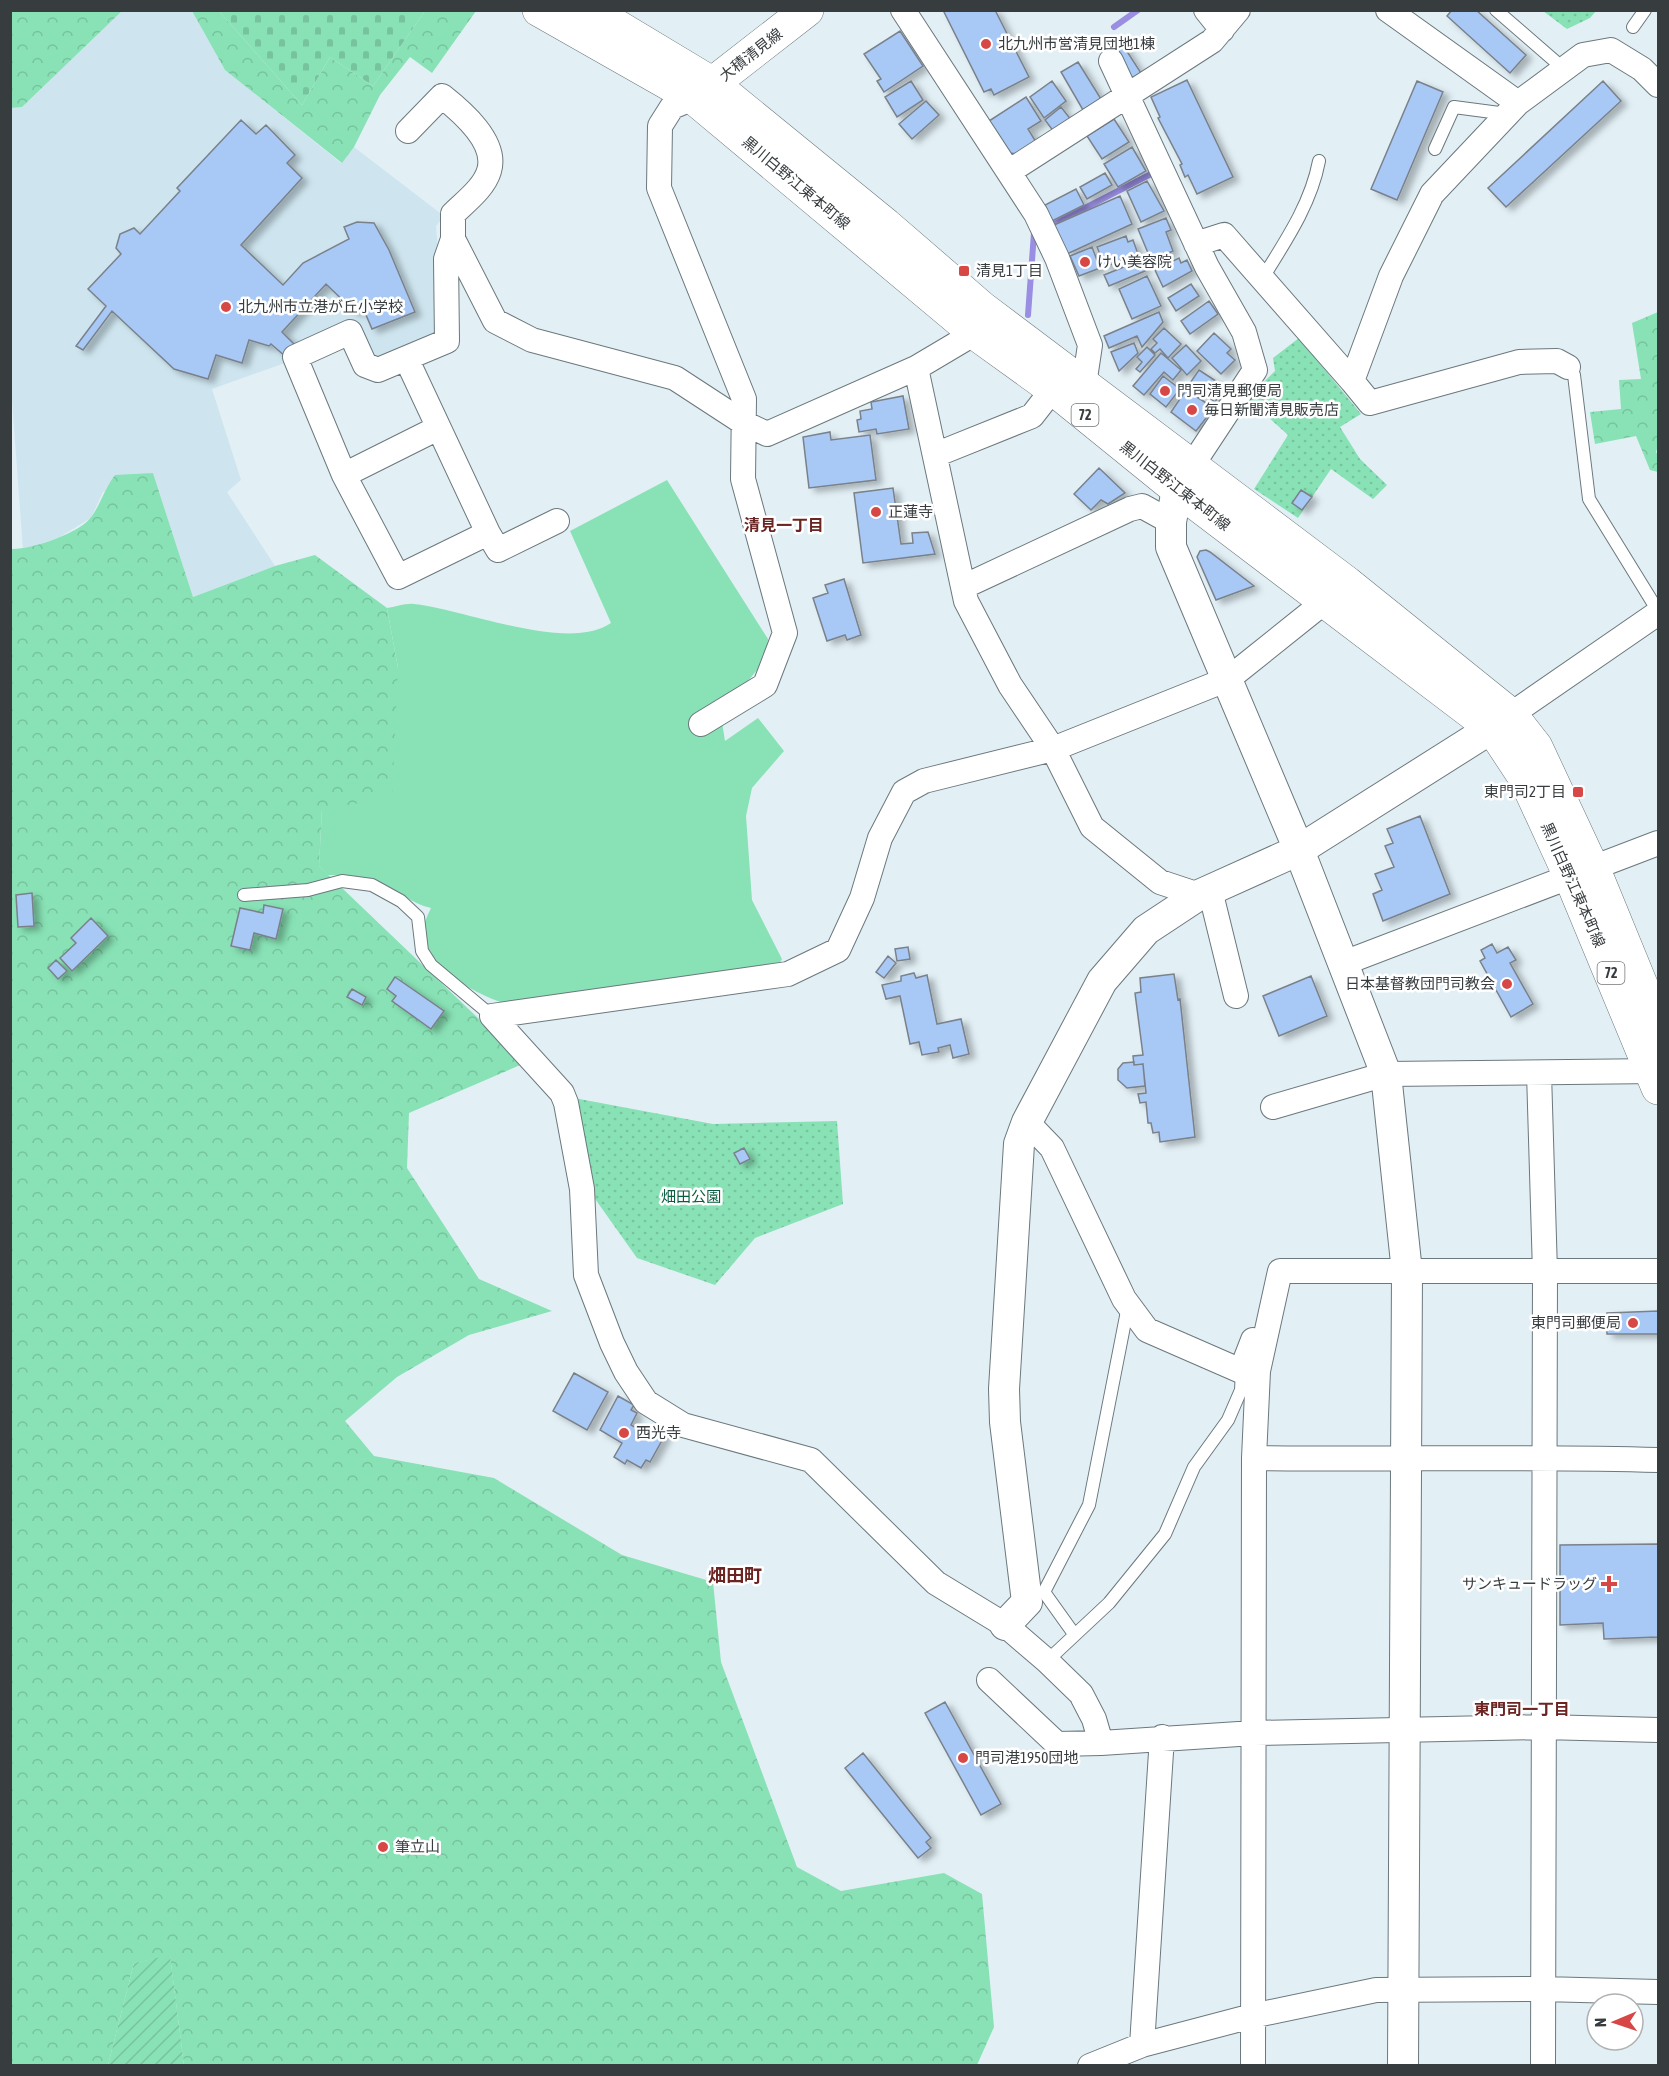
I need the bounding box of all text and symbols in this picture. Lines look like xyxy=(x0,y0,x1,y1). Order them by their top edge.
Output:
street label: 大積清見線 xyxy=(716,25,785,84)
place label: 北九州市営清見団地1棟 xyxy=(998,35,1155,52)
marker: 北九州市営清見団地1棟 xyxy=(979,37,993,51)
street label: 黒川白野江東本町線 xyxy=(739,133,853,233)
place label: けい美容院 xyxy=(1097,253,1172,270)
marker: けい美容院 xyxy=(1078,255,1092,269)
place label: 清見1丁目 xyxy=(976,262,1043,279)
marker: 清見1丁目 xyxy=(957,264,971,278)
place label: 北九州市立港が丘小学校 xyxy=(238,298,403,315)
marker: 北九州市立港が丘小学校 xyxy=(219,300,233,314)
place label: 門司清見郵便局 xyxy=(1177,382,1282,399)
marker: 門司清見郵便局 xyxy=(1158,384,1172,398)
place label: 毎日新聞清見販売店 xyxy=(1204,401,1339,418)
marker: 毎日新聞清見販売店 xyxy=(1185,403,1199,417)
road number: 72 xyxy=(1072,404,1098,426)
street label: 黒川白野江東本町線 xyxy=(1117,437,1234,534)
place label: 正蓮寺 xyxy=(888,503,933,520)
marker: 正蓮寺 xyxy=(869,505,883,519)
district label: 清見一丁目 xyxy=(744,516,824,534)
place label: 東門司2丁目 xyxy=(1484,783,1566,800)
marker: 東門司2丁目 xyxy=(1571,785,1585,799)
street label: 黒川白野江東本町線 xyxy=(1538,820,1609,950)
road number: 72 xyxy=(1598,962,1624,984)
place label: 日本基督教団門司教会 xyxy=(1345,975,1495,992)
marker: 日本基督教団門司教会 xyxy=(1500,977,1514,991)
park label: 畑田公園 xyxy=(661,1188,721,1205)
place label: 東門司郵便局 xyxy=(1531,1314,1621,1331)
marker: 東門司郵便局 xyxy=(1626,1316,1640,1330)
place label: 西光寺 xyxy=(636,1424,681,1441)
marker: 西光寺 xyxy=(617,1426,631,1440)
district label: 畑田町 xyxy=(708,1565,762,1586)
place label: サンキュードラッグ xyxy=(1462,1575,1597,1592)
marker: サンキュードラッグ xyxy=(1602,1577,1616,1591)
district label: 東門司一丁目 xyxy=(1474,1700,1570,1718)
place label: 門司港1950団地 xyxy=(975,1749,1078,1766)
marker: 門司港1950団地 xyxy=(956,1751,970,1765)
place label: 筆立山 xyxy=(395,1838,440,1855)
marker: 筆立山 xyxy=(376,1840,390,1854)
north arrow xyxy=(1585,1992,1645,2052)
text: N xyxy=(1591,2017,1609,2028)

